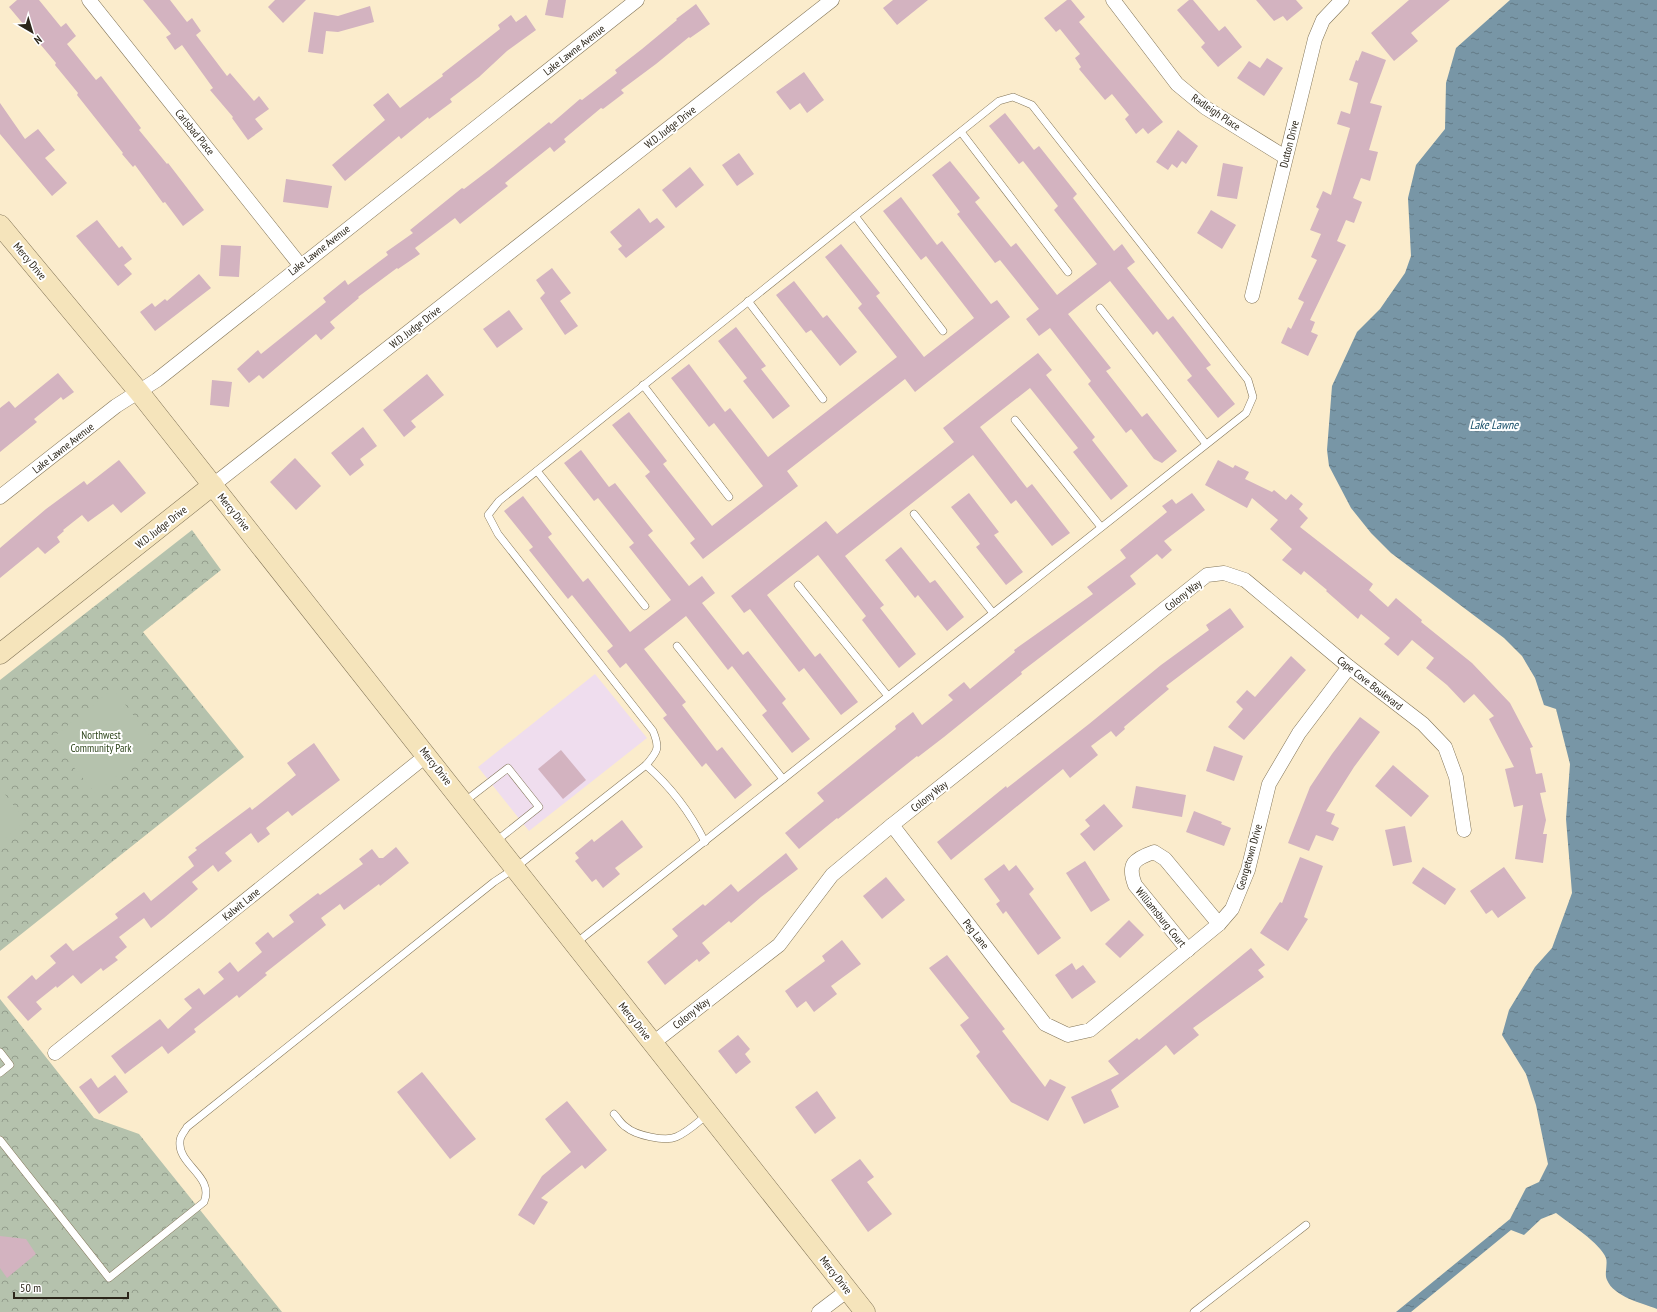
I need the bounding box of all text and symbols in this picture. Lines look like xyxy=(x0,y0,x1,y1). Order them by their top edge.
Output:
north arrow xyxy=(12,12,52,52)
street label: Lake Lawne Avenue xyxy=(540,21,608,78)
text: N xyxy=(31,33,45,47)
street label: Radleigh Place xyxy=(1189,91,1244,134)
street label: W.D. Judge Drive xyxy=(641,102,699,151)
street label: Carlsbad Place xyxy=(172,106,218,158)
street label: Dutton Drive xyxy=(1276,118,1302,169)
street label: Lake Lawne Avenue xyxy=(285,221,353,278)
street label: Mercy Drive xyxy=(10,239,50,283)
street label: W.D. Judge Drive xyxy=(386,302,444,351)
water label: Lake Lawne xyxy=(1470,417,1519,432)
street label: Lake Lawne Avenue xyxy=(29,419,97,476)
street label: Mercy Drive xyxy=(215,490,254,534)
street label: W.D. Judge Drive xyxy=(132,502,190,551)
street label: Colony Way xyxy=(1162,576,1205,614)
street label: Cape Cove Boulevard xyxy=(1334,653,1406,713)
park label: Northwest Community Park xyxy=(70,728,132,755)
street label: Mercy Drive xyxy=(417,744,455,788)
street label: Colony Way xyxy=(908,777,951,815)
street label: Georgetown Drive xyxy=(1233,822,1265,892)
street label: Kalwit Lane xyxy=(219,884,263,923)
street label: Williamsburg Court xyxy=(1133,884,1189,950)
street label: Peg Lane xyxy=(960,916,992,952)
street label: Colony Way xyxy=(670,994,713,1032)
street label: Mercy Drive xyxy=(616,999,655,1043)
street label: Mercy Drive xyxy=(817,1253,855,1297)
scale bar xyxy=(14,1274,128,1300)
text: 50 m xyxy=(20,1280,41,1295)

